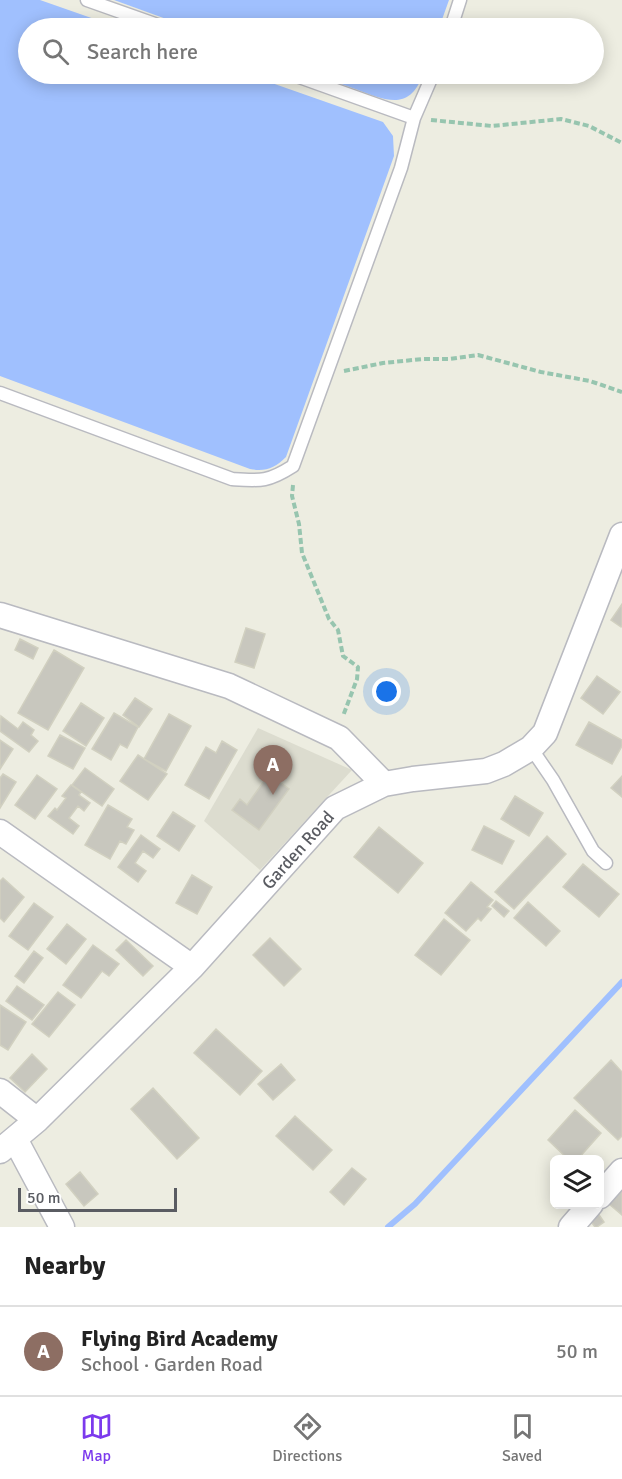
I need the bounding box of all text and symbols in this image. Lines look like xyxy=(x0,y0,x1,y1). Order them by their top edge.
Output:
search box xyxy=(18,18,604,84)
icon: search xyxy=(39,35,72,68)
text: Search here xyxy=(87,38,198,65)
your location xyxy=(372,677,401,706)
pin: A xyxy=(254,746,292,795)
street label: Garden Road xyxy=(257,806,339,894)
map controls xyxy=(550,1155,604,1209)
button: layers xyxy=(550,1155,604,1209)
scale bar xyxy=(18,1185,177,1212)
text: 50 m xyxy=(27,1188,61,1208)
text: Nearby xyxy=(24,1250,105,1282)
text: Flying Bird Academy xyxy=(81,1325,278,1352)
text: A xyxy=(37,1339,50,1364)
text: 50 m xyxy=(556,1339,598,1364)
text: School · Garden Road xyxy=(81,1352,263,1377)
tab: Map xyxy=(80,1410,113,1466)
tab: Directions xyxy=(272,1410,342,1466)
tab: Saved xyxy=(502,1410,542,1466)

